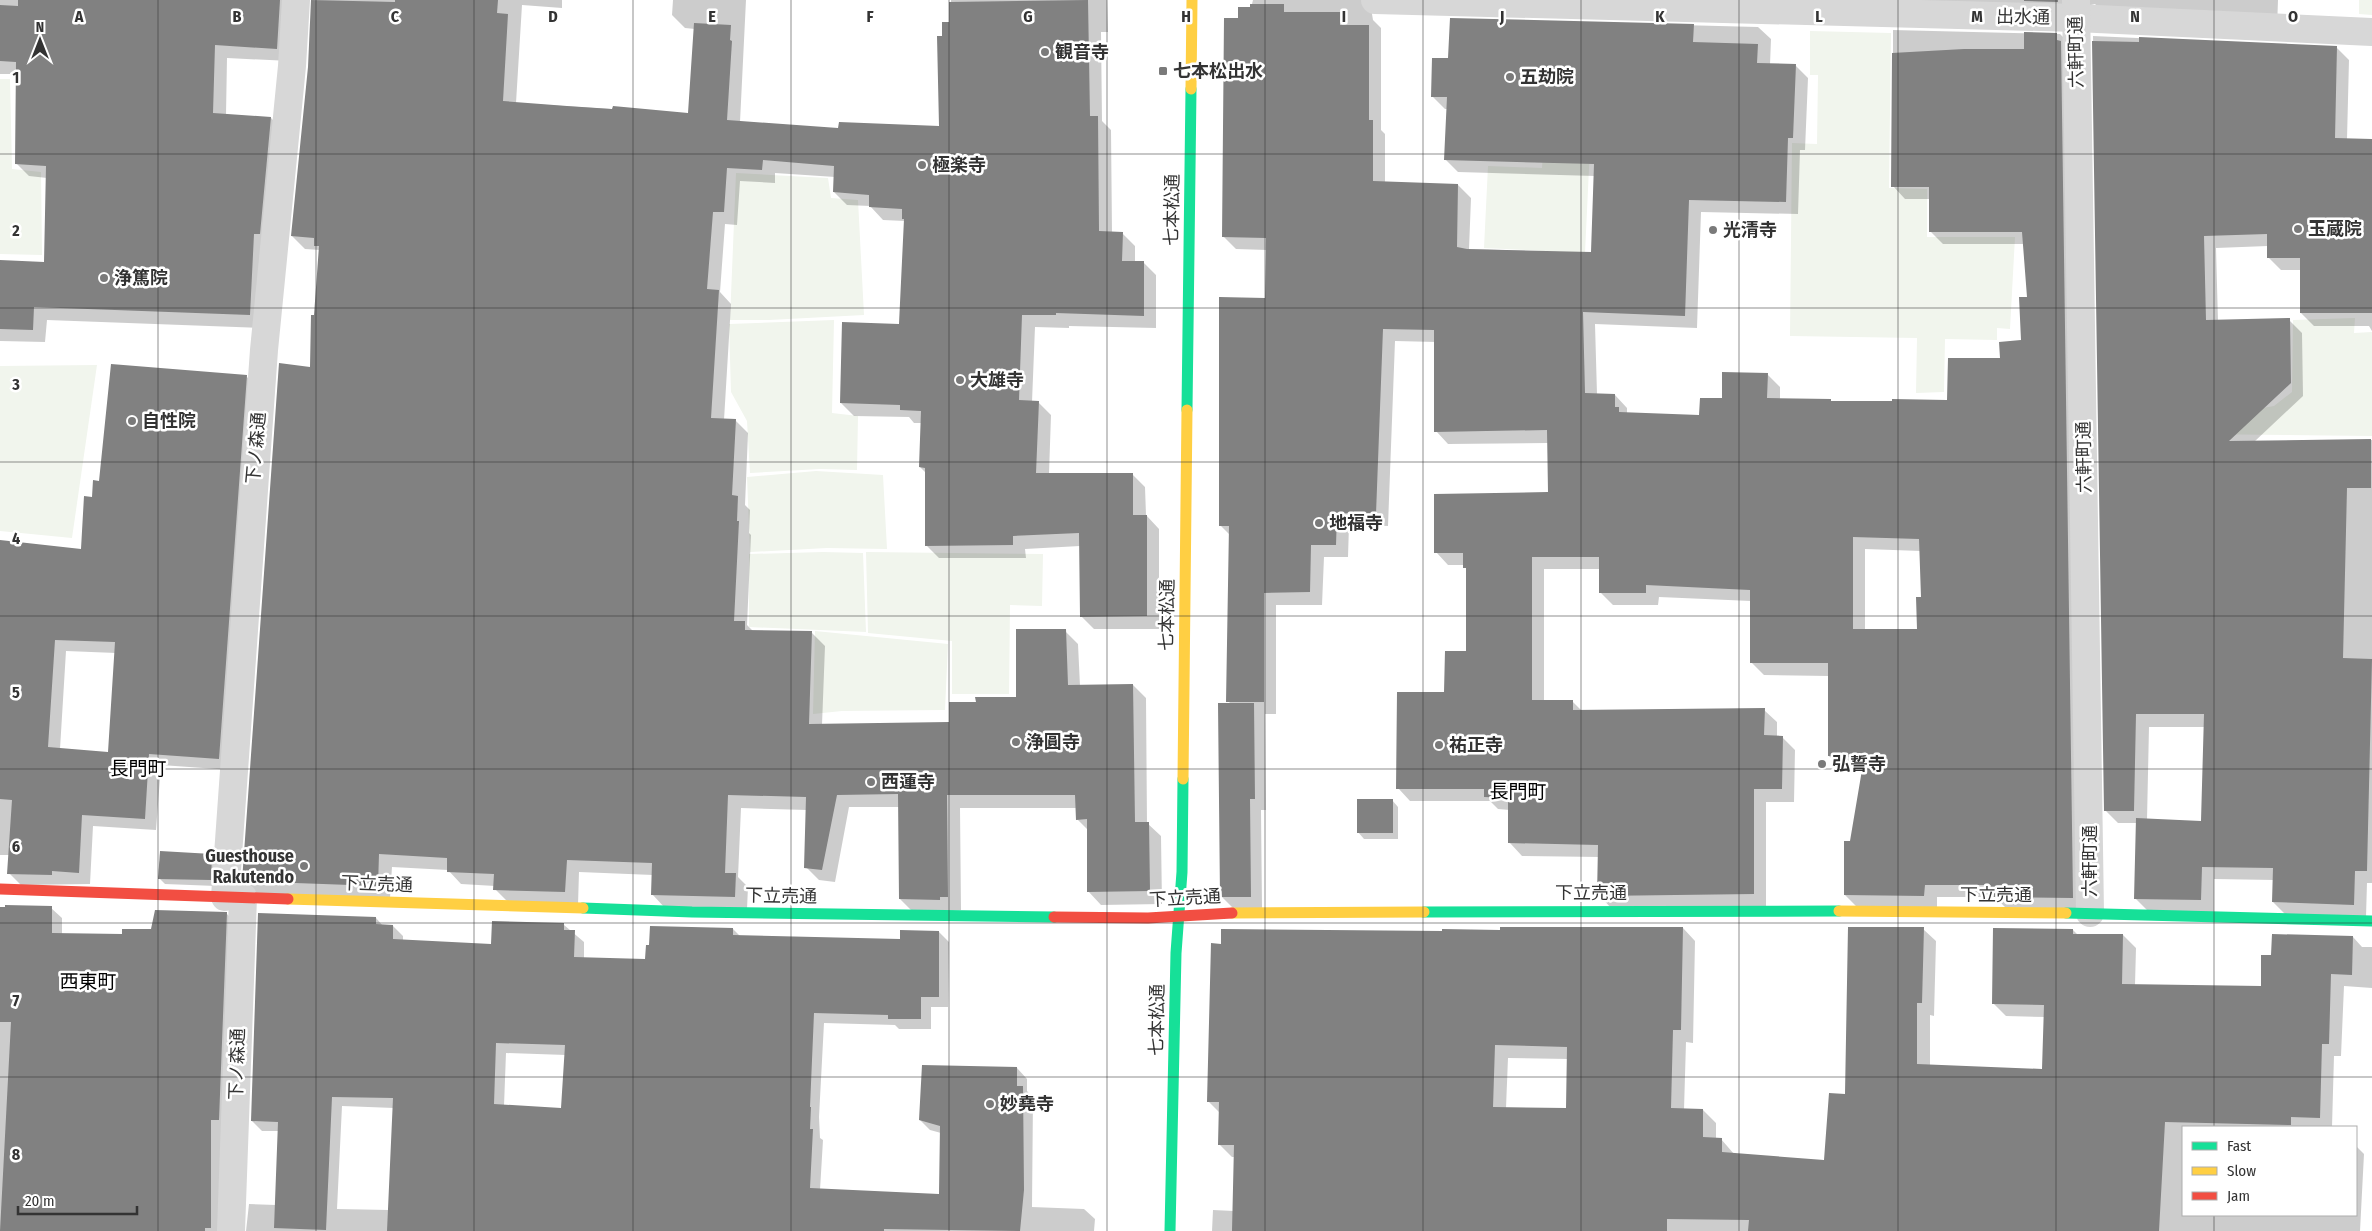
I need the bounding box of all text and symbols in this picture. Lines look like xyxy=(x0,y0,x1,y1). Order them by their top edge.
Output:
street label: 出水通 xyxy=(1996,6,2050,28)
text: A xyxy=(74,7,84,26)
text: B xyxy=(233,7,242,26)
text: C xyxy=(391,7,400,26)
text: D xyxy=(548,7,558,26)
text: E xyxy=(708,7,716,26)
text: F xyxy=(866,7,874,26)
text: G xyxy=(1023,7,1033,26)
text: H xyxy=(1181,7,1191,26)
text: I xyxy=(1342,7,1346,26)
text: J xyxy=(1499,7,1504,26)
text: K xyxy=(1655,7,1665,26)
text: L xyxy=(1815,7,1823,26)
text: M xyxy=(1971,7,1983,26)
text: N xyxy=(2130,7,2140,26)
text: O xyxy=(2288,7,2298,26)
north arrow xyxy=(15,15,65,65)
street label: 六軒町通 xyxy=(2064,16,2088,88)
text: N xyxy=(36,19,44,36)
place label: 観音寺 xyxy=(1055,41,1109,63)
marker: 観音寺 xyxy=(1039,46,1051,58)
place label: 七本松出水 xyxy=(1173,60,1263,82)
marker: 七本松出水 xyxy=(1157,65,1169,77)
place label: 五劫院 xyxy=(1520,66,1574,88)
text: 1 xyxy=(13,68,19,87)
marker: 五劫院 xyxy=(1504,71,1516,83)
place label: 極楽寺 xyxy=(932,154,986,176)
marker: 極楽寺 xyxy=(916,159,928,171)
street label: 七本松通 xyxy=(1160,174,1184,246)
place label: 玉蔵院 xyxy=(2308,218,2362,240)
place label: 光清寺 xyxy=(1723,219,1777,241)
text: 2 xyxy=(11,221,20,240)
marker: 玉蔵院 xyxy=(2292,223,2304,235)
marker: 光清寺 xyxy=(1707,224,1719,236)
place label: 浄篤院 xyxy=(114,267,168,289)
marker: 浄篤院 xyxy=(98,272,110,284)
place label: 大雄寺 xyxy=(970,369,1024,391)
marker: 大雄寺 xyxy=(954,374,966,386)
text: 3 xyxy=(11,375,20,394)
place label: 自性院 xyxy=(142,410,196,432)
street label: 下ノ森通 xyxy=(242,411,270,485)
marker: 自性院 xyxy=(126,415,138,427)
street label: 六軒町通 xyxy=(2072,421,2096,493)
place label: 地福寺 xyxy=(1329,512,1383,534)
marker: 地福寺 xyxy=(1313,517,1325,529)
text: 4 xyxy=(12,529,20,548)
street label: 七本松通 xyxy=(1155,579,1179,651)
text: 5 xyxy=(12,683,20,702)
place label: 浄圓寺 xyxy=(1026,731,1080,753)
place label: 祐正寺 xyxy=(1449,734,1503,756)
marker: 浄圓寺 xyxy=(1010,736,1022,748)
marker: 祐正寺 xyxy=(1433,739,1445,751)
place label: 弘誓寺 xyxy=(1832,753,1886,775)
district label: 長門町 xyxy=(109,757,167,780)
marker: 弘誓寺 xyxy=(1816,758,1828,770)
place label: 西蓮寺 xyxy=(881,771,935,793)
marker: 西蓮寺 xyxy=(865,776,877,788)
district label: 長門町 xyxy=(1489,780,1547,803)
street label: 六軒町通 xyxy=(2079,825,2101,897)
text: 6 xyxy=(12,837,20,856)
place label: Guesthouse Rakutendo xyxy=(205,845,294,888)
marker: Guesthouse Rakutendo xyxy=(298,860,310,872)
street label: 下立売通 xyxy=(341,872,413,896)
street label: 下立売通 xyxy=(1555,882,1627,904)
street label: 下立売通 xyxy=(745,884,817,908)
street label: 下立売通 xyxy=(1960,884,2032,906)
street label: 下立売通 xyxy=(1148,885,1222,911)
district label: 西東町 xyxy=(59,970,117,993)
street label: 七本松通 xyxy=(1145,984,1169,1056)
text: 7 xyxy=(13,991,20,1010)
street label: 下ノ森通 xyxy=(225,1028,249,1100)
place label: 妙堯寺 xyxy=(1000,1093,1054,1115)
marker: 妙堯寺 xyxy=(984,1098,996,1110)
legend xyxy=(2182,1126,2357,1216)
text: Fast xyxy=(2227,1137,2251,1155)
text: 8 xyxy=(12,1145,21,1164)
text: Slow xyxy=(2227,1162,2256,1180)
scale bar xyxy=(18,1184,136,1216)
text: Jam xyxy=(2227,1187,2250,1205)
text: 20 m xyxy=(25,1192,55,1210)

